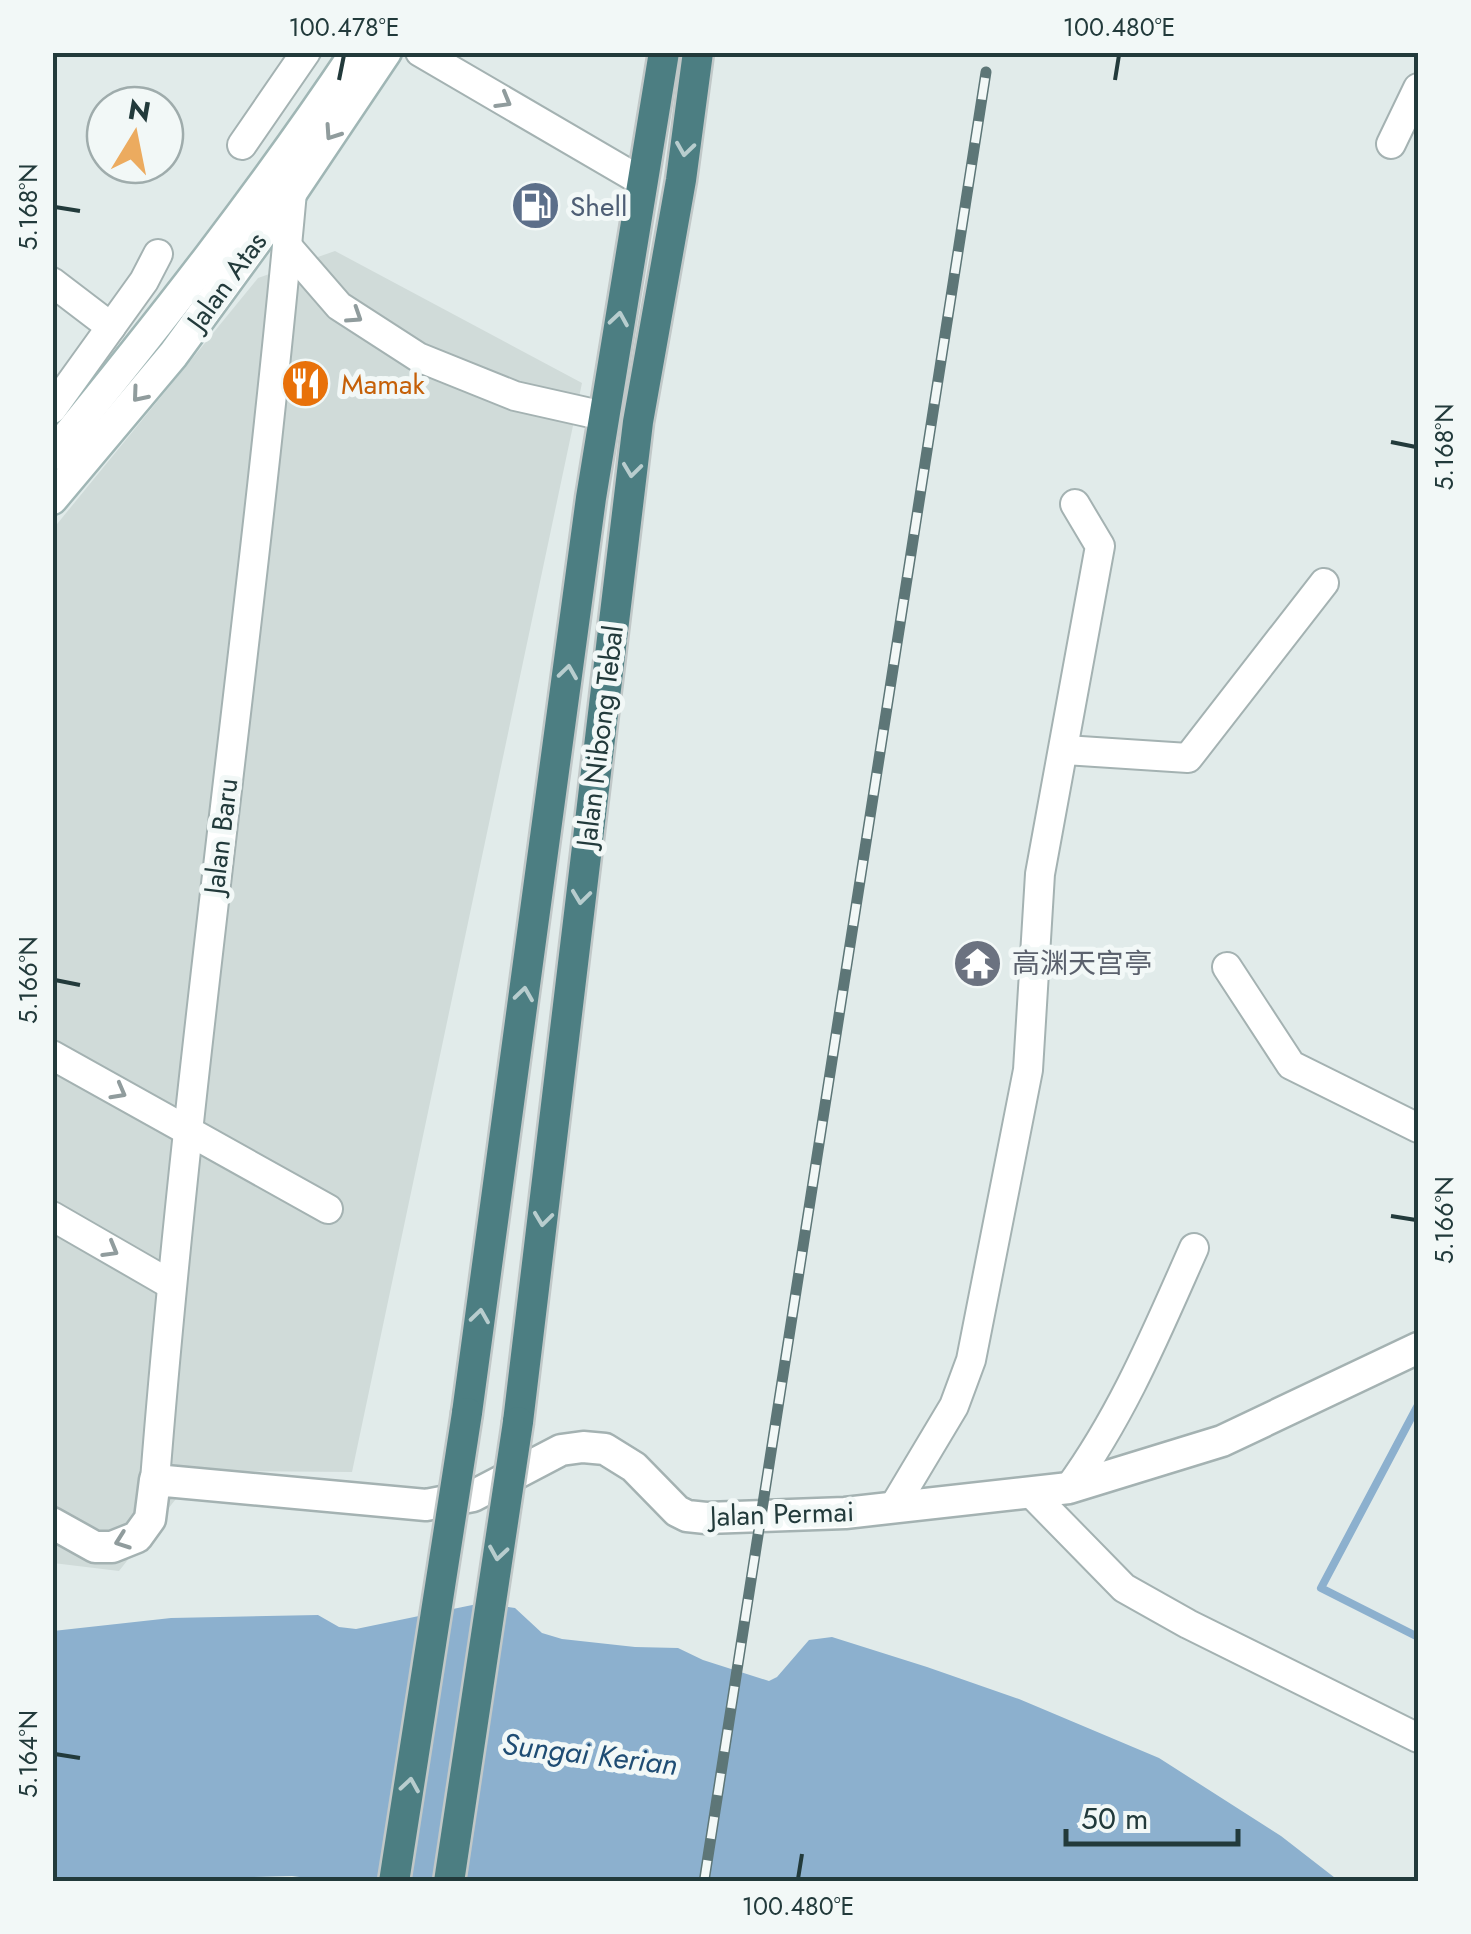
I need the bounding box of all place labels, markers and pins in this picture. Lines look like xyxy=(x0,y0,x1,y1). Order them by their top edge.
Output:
fuel station icon: Shell xyxy=(509,180,561,232)
place label: Shell xyxy=(570,186,627,227)
restaurant icon: Mamak xyxy=(280,358,332,410)
place label: Mamak xyxy=(341,364,425,405)
temple icon: 高渊天宫亭 xyxy=(951,937,1003,989)
place label: 高渊天宫亭 xyxy=(1012,943,1152,984)

